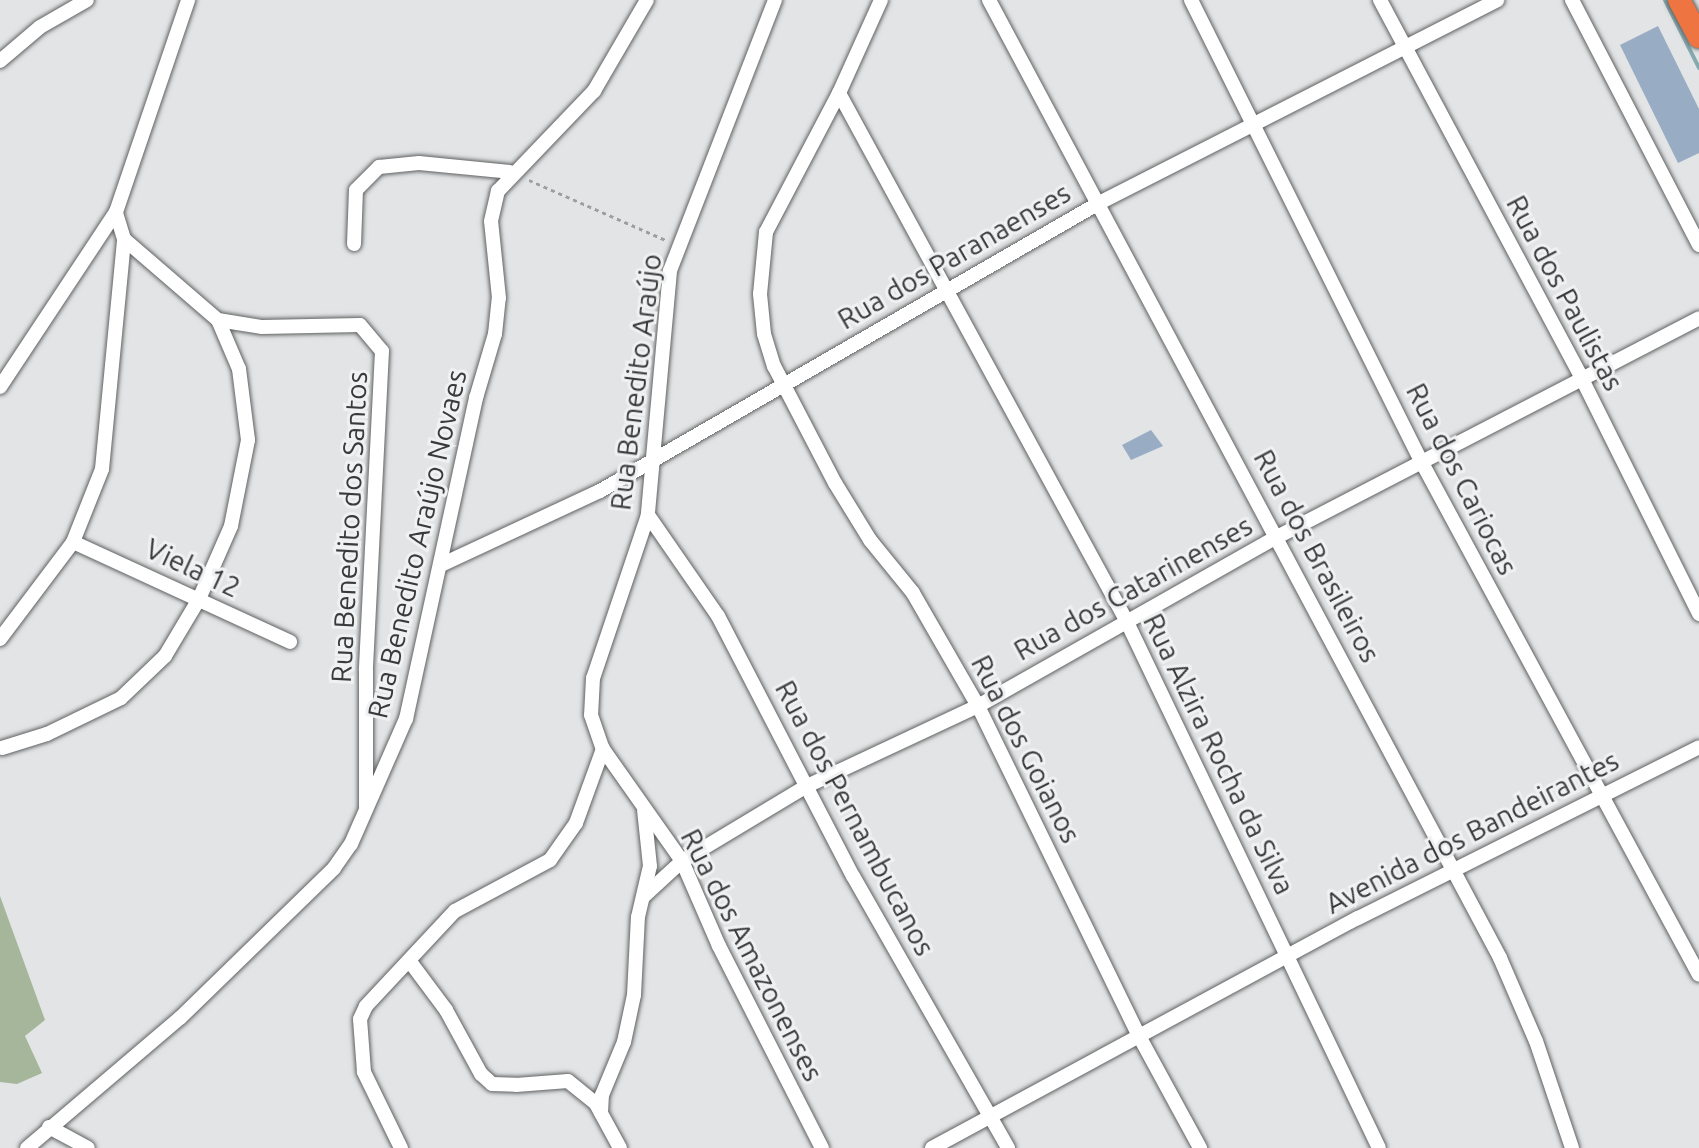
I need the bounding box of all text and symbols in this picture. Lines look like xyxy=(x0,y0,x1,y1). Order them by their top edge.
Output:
street label: Rua dos Paranaenses xyxy=(832,176,1076,336)
street label: Rua dos Paulistas xyxy=(1499,190,1631,396)
street label: Rua Benedito Araújo xyxy=(604,252,668,512)
street label: Rua Benedito Araújo Novaes xyxy=(361,367,473,721)
street label: Rua Benedito dos Santos xyxy=(324,370,374,684)
street label: Rua dos Cariocas xyxy=(1399,378,1525,580)
street label: Rua dos Brasileiros xyxy=(1247,444,1387,668)
street label: Rua dos Catarinenses xyxy=(1008,509,1258,667)
street label: Viela 12 xyxy=(140,531,246,605)
street label: Rua Alzira Rocha da Silva xyxy=(1136,608,1302,900)
street label: Rua dos Goianos xyxy=(964,650,1088,848)
street label: Rua dos Pernambucanos xyxy=(768,675,942,961)
street label: Avenida dos Bandeirantes xyxy=(1320,743,1624,921)
street label: Rua dos Amazonenses xyxy=(674,823,830,1087)

